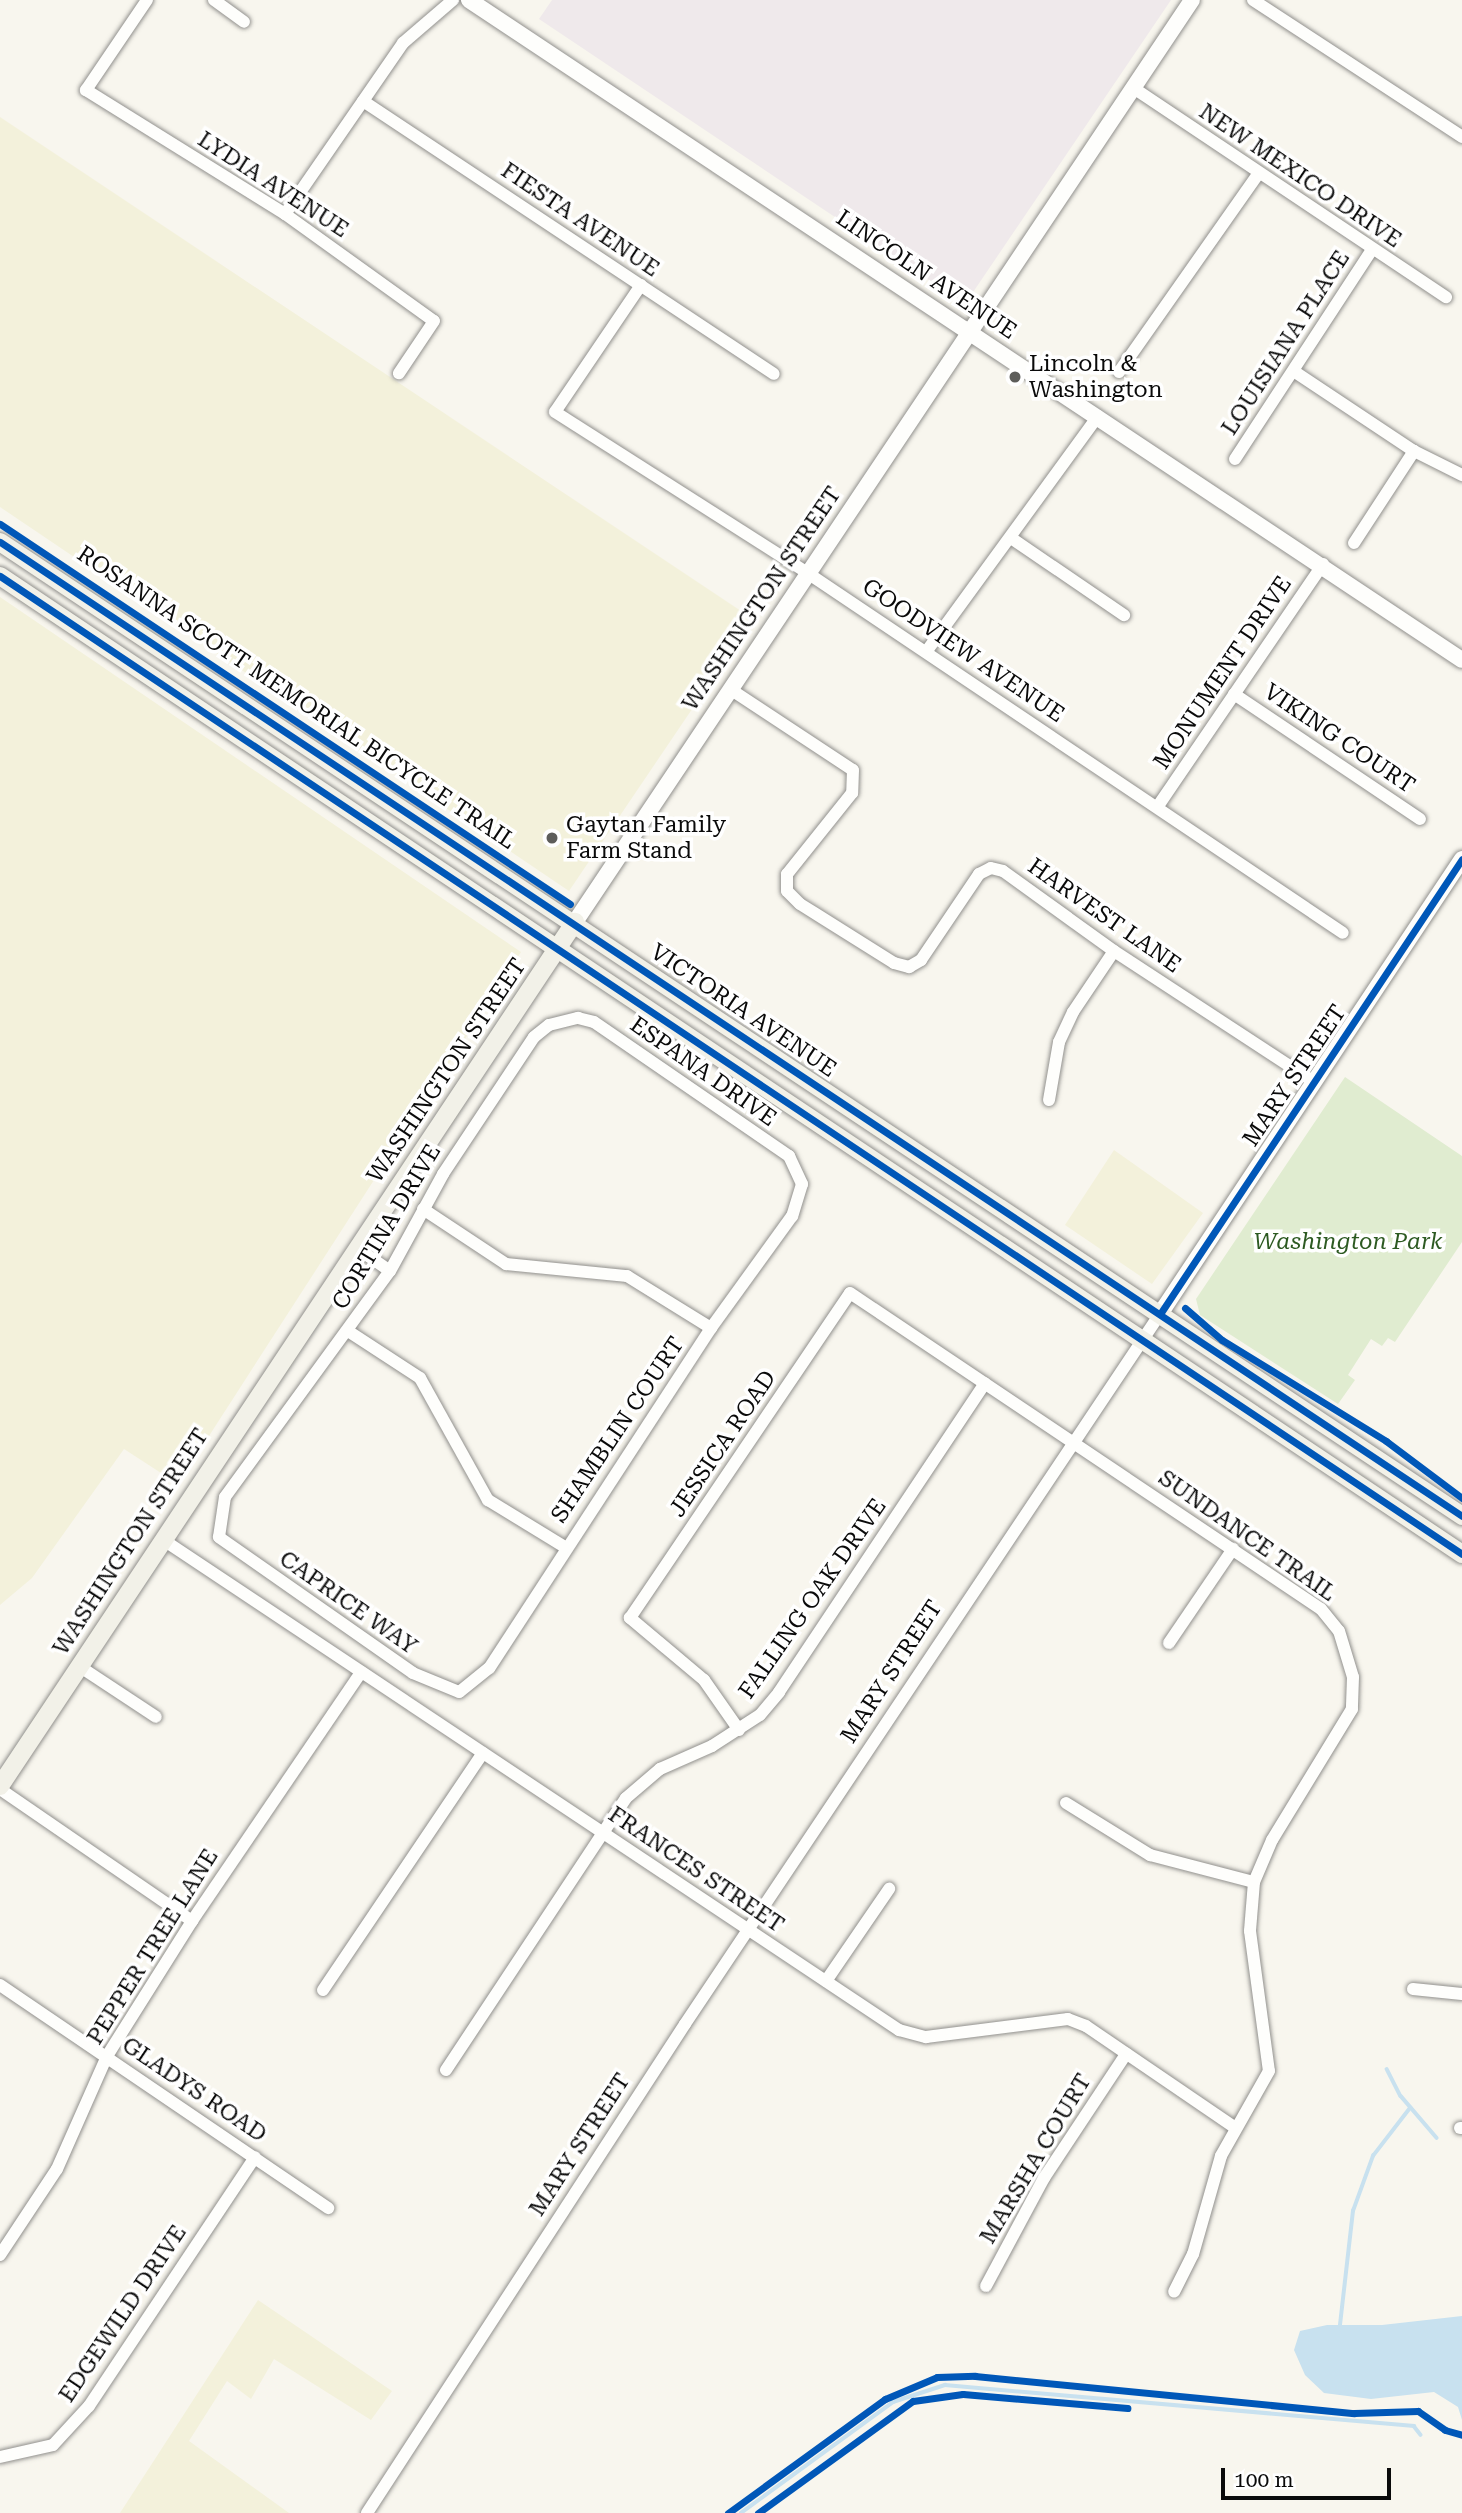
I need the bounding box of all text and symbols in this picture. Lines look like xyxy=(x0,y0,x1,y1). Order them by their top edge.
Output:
street label: NEW MEXICO DRIVE xyxy=(1194,98,1406,254)
street label: LYDIA AVENUE xyxy=(192,126,354,244)
street label: FIESTA AVENUE xyxy=(496,157,664,283)
street label: LINCOLN AVENUE xyxy=(831,204,1021,346)
street label: LOUISIANA PLACE xyxy=(1216,246,1356,440)
place label: Lincoln & Washington xyxy=(1029,350,1163,404)
marker: Lincoln & Washington xyxy=(1007,369,1023,385)
street label: WASHINGTON STREET xyxy=(677,482,847,716)
street label: ROSANNA SCOTT MEMORIAL BICYCLE TRAIL xyxy=(72,540,520,856)
street label: MONUMENT DRIVE xyxy=(1148,571,1298,775)
street label: GOODVIEW AVENUE xyxy=(857,573,1069,729)
street label: VIKING COURT xyxy=(1258,678,1420,800)
place label: Gaytan Family Farm Stand xyxy=(566,811,726,865)
marker: Gaytan Family Farm Stand xyxy=(544,830,560,846)
street label: HARVEST LANE xyxy=(1022,853,1186,979)
street label: VICTORIA AVENUE xyxy=(645,938,841,1084)
street label: WASHINGTON STREET xyxy=(362,954,532,1188)
street label: MARY STREET xyxy=(1238,1000,1352,1152)
street label: ESPANA DRIVE xyxy=(624,1011,782,1133)
street label: CORTINA DRIVE xyxy=(327,1140,447,1314)
park label: Washington Park xyxy=(1254,1228,1442,1256)
street label: SHAMBLIN COURT xyxy=(546,1332,690,1528)
street label: JESSICA ROAD xyxy=(664,1366,782,1522)
street label: WASHINGTON STREET xyxy=(47,1423,215,1661)
street label: SUNDANCE TRAIL xyxy=(1153,1464,1341,1608)
street label: FALLING OAK DRIVE xyxy=(733,1494,893,1704)
street label: CAPRICE WAY xyxy=(274,1545,422,1661)
street label: MARY STREET xyxy=(836,1595,948,1749)
street label: FRANCES STREET xyxy=(603,1801,789,1939)
street label: PEPPER TREE LANE xyxy=(82,1844,224,2050)
street label: GLADYS ROAD xyxy=(117,2032,271,2148)
street label: MARY STREET xyxy=(524,2068,636,2222)
street label: MARSHA COURT xyxy=(974,2069,1098,2249)
street label: EDGEWILD DRIVE xyxy=(53,2220,193,2408)
scale bar xyxy=(1224,2454,1394,2498)
text: 100 m xyxy=(1234,2468,1294,2492)

